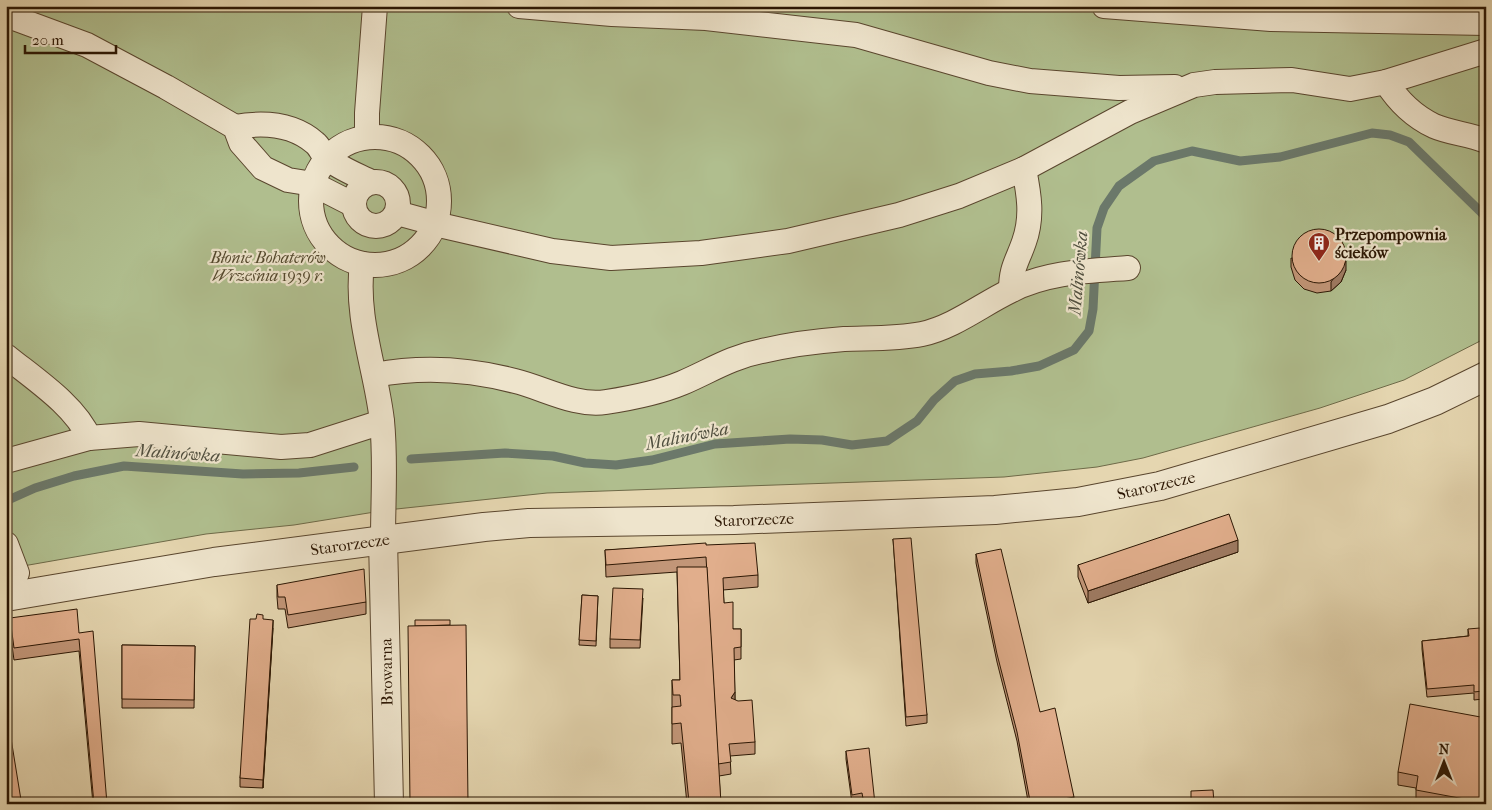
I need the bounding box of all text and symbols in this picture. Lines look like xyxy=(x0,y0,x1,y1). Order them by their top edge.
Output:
scale bar xyxy=(25,22,116,54)
text: 20 m xyxy=(32,31,64,49)
place label: Przepompownia ścieków xyxy=(1335,225,1447,262)
water label: Malinówka xyxy=(1064,230,1093,318)
building icon: Przepompownia ścieków xyxy=(1307,231,1331,262)
park label: Błonie Bohaterów Września 1939 r. xyxy=(209,248,326,285)
water label: Malinówka xyxy=(642,418,730,455)
water label: Malinówka xyxy=(133,440,221,467)
street label: Starorzecze xyxy=(1115,467,1197,504)
street label: Starorzecze xyxy=(714,509,794,530)
street label: Starorzecze xyxy=(309,530,391,559)
street label: Browarna xyxy=(376,637,397,706)
north arrow xyxy=(1420,738,1470,788)
text: N xyxy=(1439,741,1450,758)

